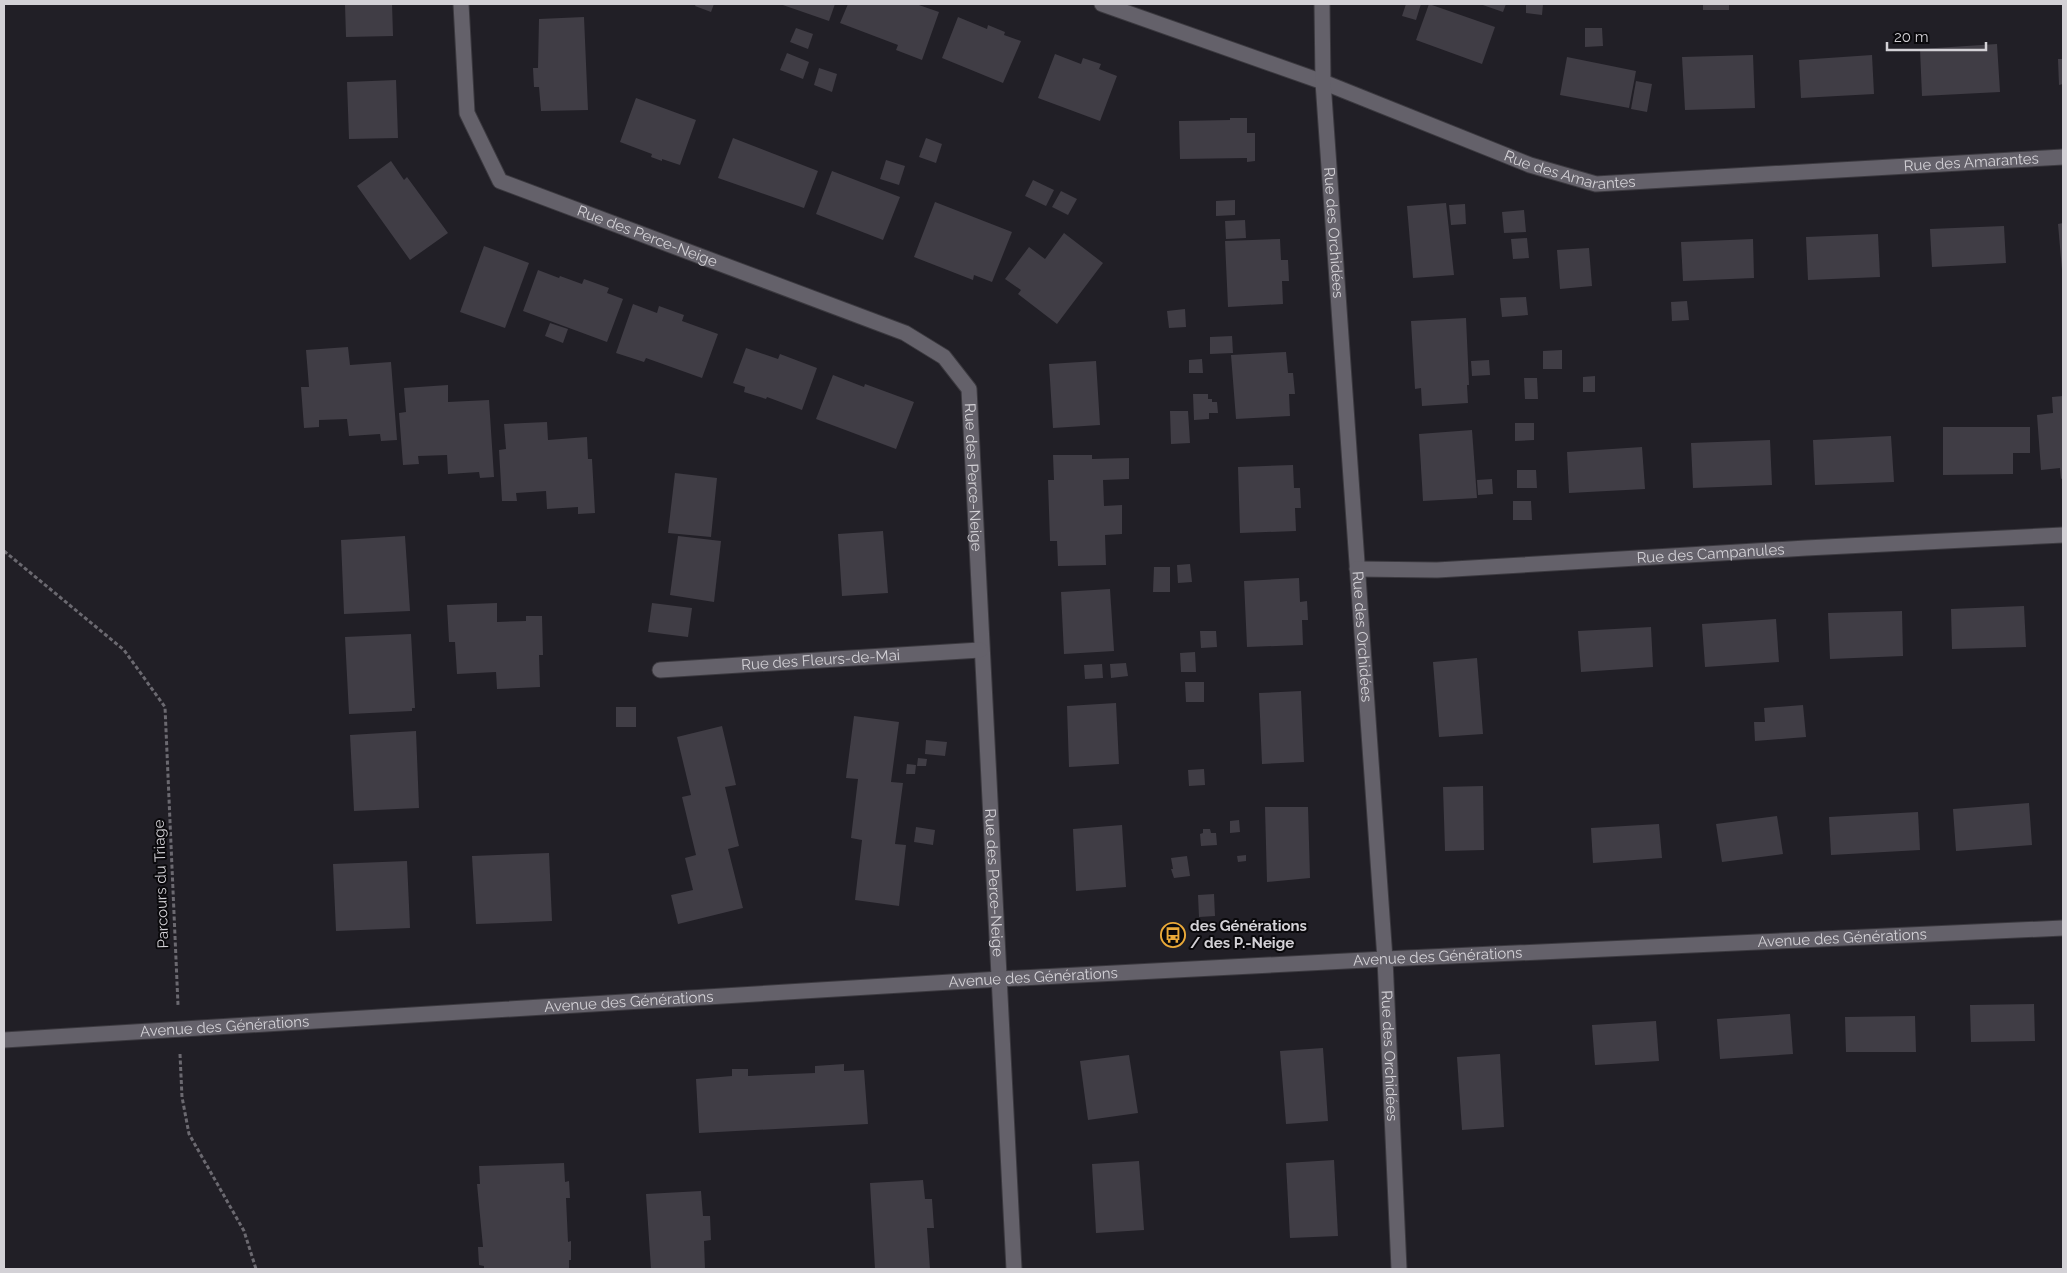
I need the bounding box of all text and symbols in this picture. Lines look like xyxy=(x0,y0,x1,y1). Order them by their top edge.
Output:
scale bar xyxy=(1887,20,1986,52)
text: 20 m xyxy=(1894,28,1929,46)
street label: Rue des Amarantes xyxy=(1502,147,1636,193)
street label: Rue des Amarantes xyxy=(1903,149,2039,175)
street label: Rue des Orchidées xyxy=(1320,167,1347,299)
street label: Rue des Perce-Neige xyxy=(575,202,720,271)
street label: Rue des Perce-Neige xyxy=(961,403,986,552)
street label: Rue des Campanules xyxy=(1636,540,1785,567)
street label: Rue des Orchidées xyxy=(1349,571,1376,703)
street label: Rue des Fleurs-de-Mai xyxy=(741,646,901,674)
street label: Rue des Perce-Neige xyxy=(981,808,1007,957)
street label: Parcours du Triage xyxy=(150,819,172,949)
place label: des Générations / des P.-Neige xyxy=(1190,917,1307,952)
bus stop icon: des Générations / des P.-Neige xyxy=(1160,922,1186,948)
street label: Avenue des Générations xyxy=(1757,925,1927,951)
street label: Avenue des Générations xyxy=(1352,944,1523,970)
street label: Avenue des Générations xyxy=(948,964,1118,991)
street label: Avenue des Générations xyxy=(544,988,714,1016)
street label: Rue des Orchidées xyxy=(1377,990,1401,1122)
street label: Avenue des Générations xyxy=(139,1012,310,1041)

